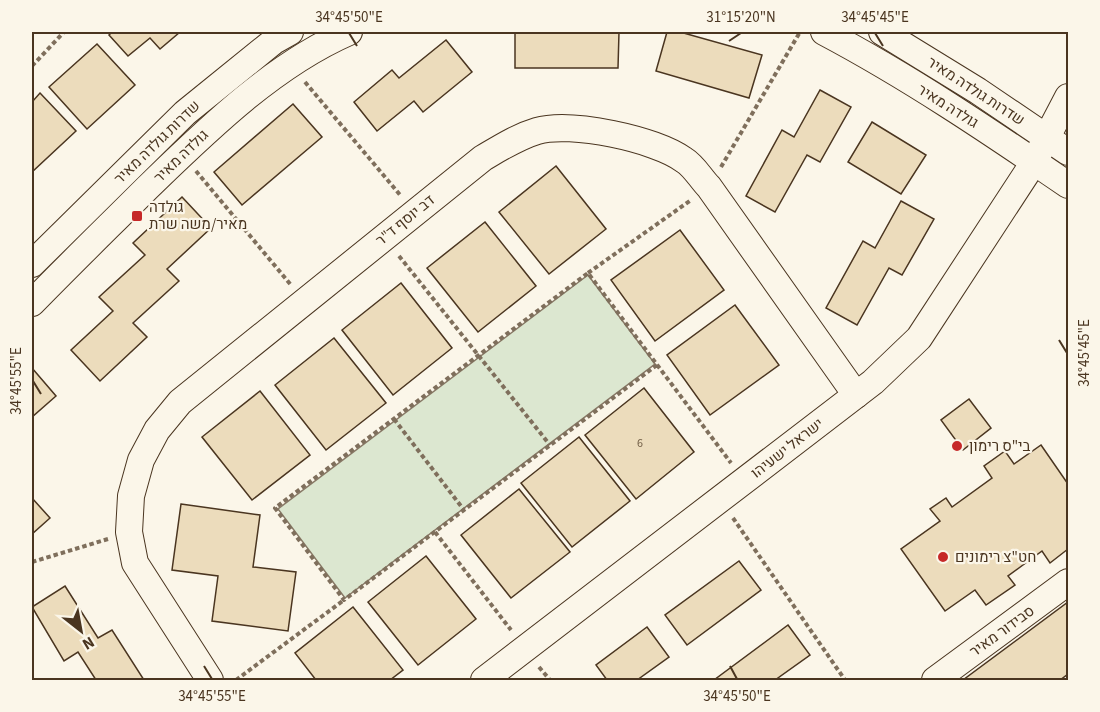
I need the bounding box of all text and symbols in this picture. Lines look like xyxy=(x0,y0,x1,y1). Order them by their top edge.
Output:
text: 34°45'50"E xyxy=(315,7,383,28)
text: 31°15'20"N xyxy=(706,7,776,28)
text: 34°45'45"E xyxy=(841,7,909,28)
street label: שדרות גולדה מאיר xyxy=(924,53,1028,129)
street label: גולדה מאיר xyxy=(914,80,982,132)
street label: שדרות גולדה מאיר xyxy=(110,96,204,188)
street label: גולדה מאיר xyxy=(150,126,212,186)
street label: דב יוסף ד"ר xyxy=(371,190,440,251)
place label: גולדה מאיר/משה שרת xyxy=(149,197,247,235)
marker: גולדה מאיר/משה שרת xyxy=(130,209,144,223)
text: 34°45'45"E xyxy=(1074,319,1095,387)
text: 34°45'55"E xyxy=(6,347,27,415)
street label: ישראל ישעיהו xyxy=(747,413,828,483)
house number: 6 xyxy=(637,435,643,452)
place label: בי"ס רימון xyxy=(969,436,1031,457)
marker: בי"ס רימון xyxy=(950,439,964,453)
place label: חט"צ רימונים xyxy=(955,547,1036,568)
marker: חט"צ רימונים xyxy=(936,550,950,564)
north arrow xyxy=(51,601,111,661)
street label: סבידור מאיר xyxy=(966,601,1039,662)
text: N xyxy=(78,631,98,655)
text: 34°45'55"E xyxy=(178,686,246,707)
text: 34°45'50"E xyxy=(703,686,771,707)

